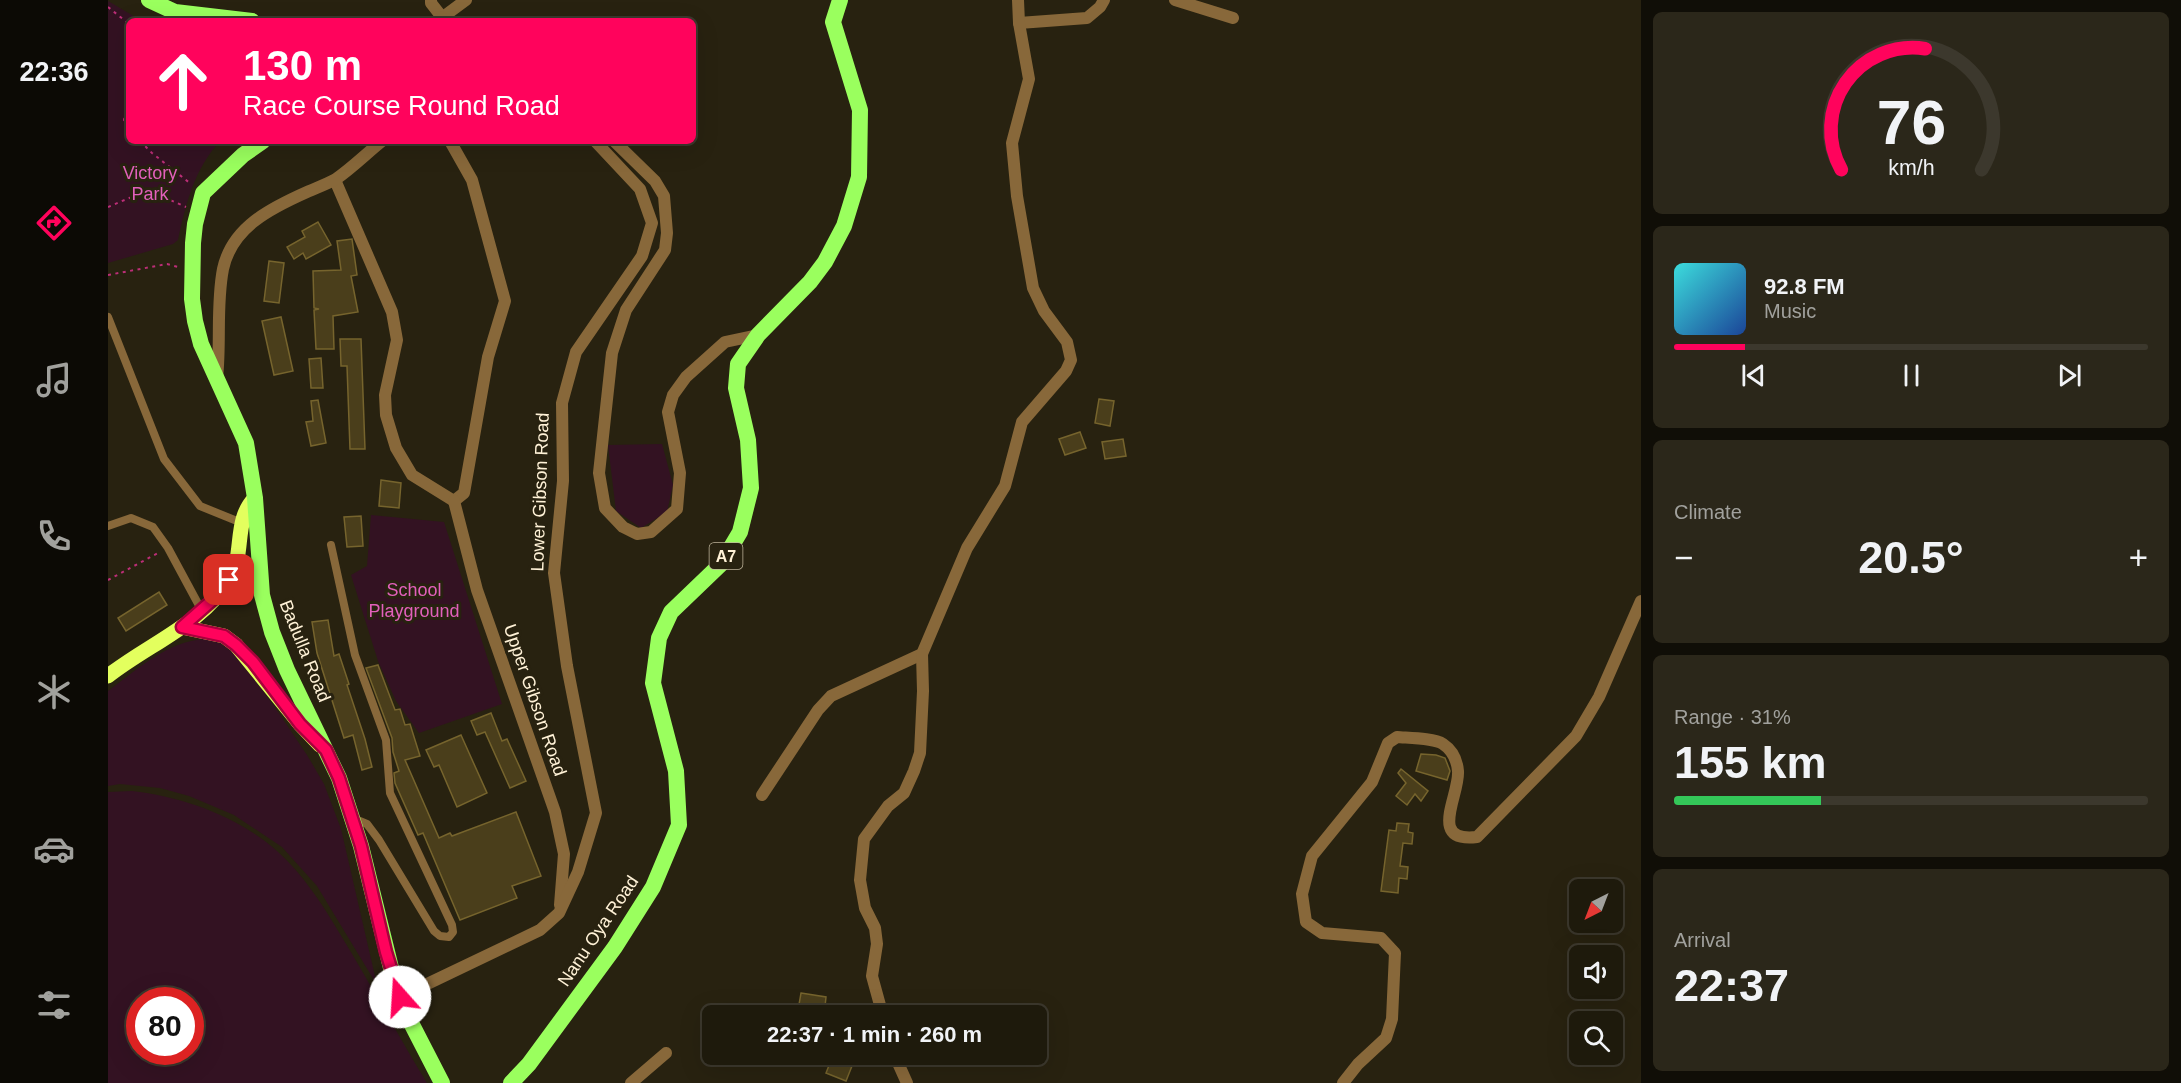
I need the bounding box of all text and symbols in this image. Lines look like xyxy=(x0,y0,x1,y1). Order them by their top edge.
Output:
icon: ahead xyxy=(144,42,222,120)
text: 130 m xyxy=(243,42,362,89)
text: 22:36 xyxy=(19,57,89,87)
text: 76 xyxy=(1876,88,1946,157)
text: Race Course Round Road xyxy=(243,91,560,121)
text: km/h xyxy=(1888,156,1934,180)
park label: Victory Park xyxy=(123,163,177,204)
icon: directions xyxy=(33,202,75,244)
text: 92.8 FM xyxy=(1764,274,1845,299)
text: Music xyxy=(1764,300,1816,322)
icon: music xyxy=(33,359,75,401)
icon: previous xyxy=(1737,359,1770,392)
icon: pause xyxy=(1895,359,1928,392)
icon: next xyxy=(2053,359,2086,392)
street label: Lower Gibson Road xyxy=(527,412,553,572)
text: Climate xyxy=(1674,501,1742,523)
icon: phone xyxy=(33,515,75,557)
text: 20.5° xyxy=(1858,532,1964,583)
text: − xyxy=(1674,539,1693,576)
text: + xyxy=(2129,539,2148,576)
road number: A7 xyxy=(710,543,742,569)
pin xyxy=(203,554,254,605)
icon: arrive xyxy=(212,563,245,596)
park label: School Playground xyxy=(368,580,460,621)
street label: Badulla Road xyxy=(275,597,335,705)
street label: Upper Gibson Road xyxy=(500,622,570,778)
icon: climate xyxy=(33,671,75,713)
text: Range · 31% xyxy=(1674,706,1791,728)
text: 155 km xyxy=(1674,737,1827,788)
icon: car xyxy=(33,828,75,870)
street label: Nanu Oya Road xyxy=(554,872,642,990)
north arrow xyxy=(1569,879,1623,933)
map controls xyxy=(1569,879,1623,1065)
text: Arrival xyxy=(1674,929,1731,951)
button: sound xyxy=(1569,945,1623,999)
text: 22:37 xyxy=(1674,960,1789,1011)
position arrow xyxy=(368,965,432,1029)
icon: filters xyxy=(33,984,75,1026)
speed limit sign: 80 xyxy=(126,987,204,1065)
button: search xyxy=(1569,1011,1623,1065)
text: 22:37 · 1 min · 260 m xyxy=(767,1022,982,1047)

